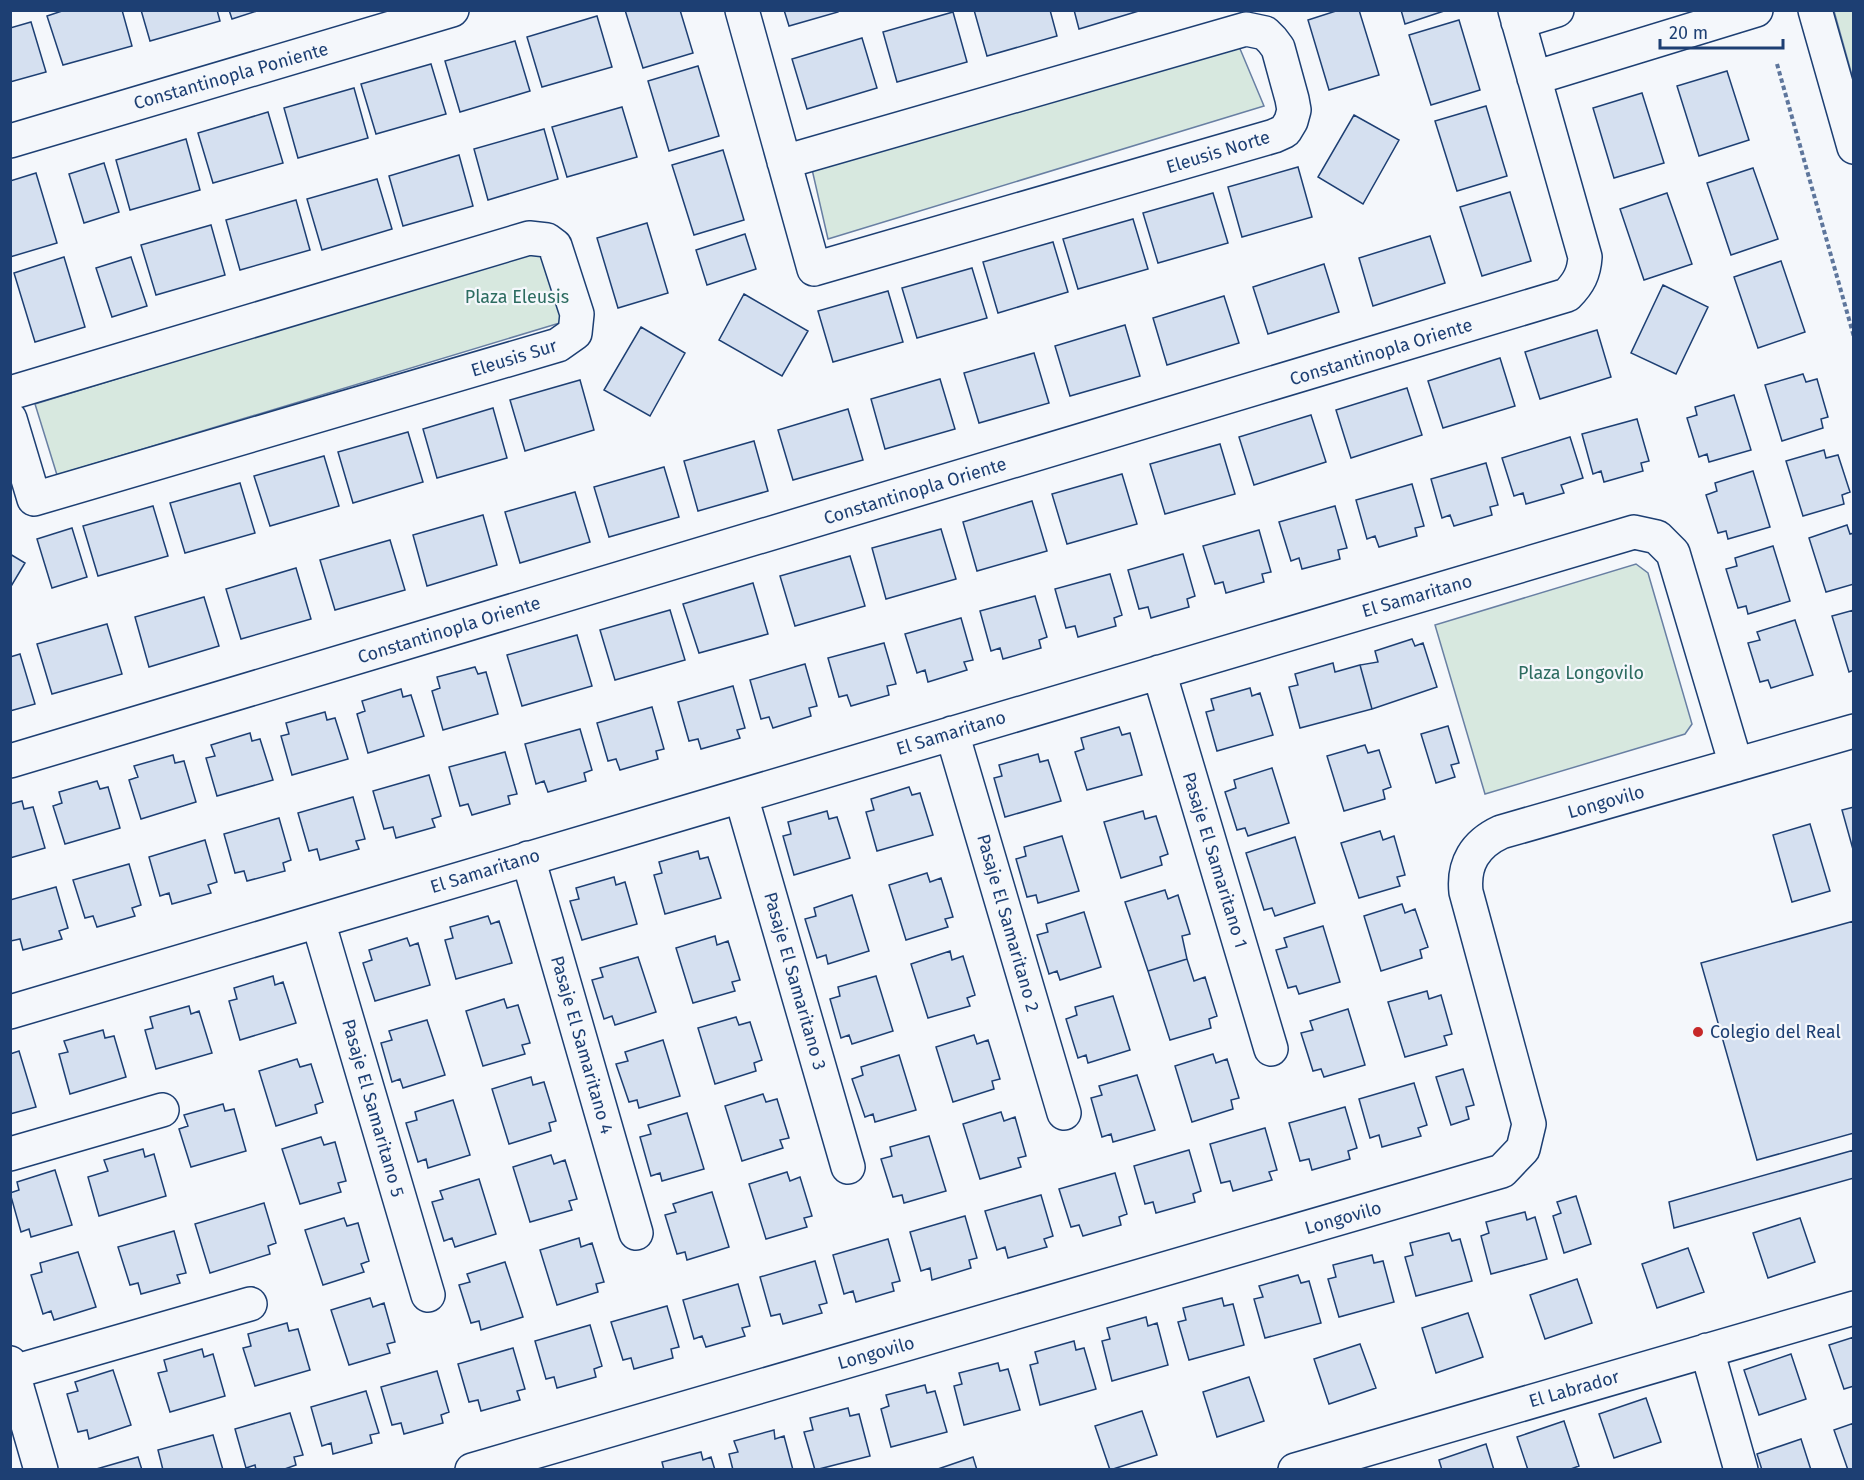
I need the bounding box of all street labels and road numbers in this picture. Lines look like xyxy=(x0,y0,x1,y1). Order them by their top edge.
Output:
street label: Constantinopla Poniente xyxy=(131,38,331,114)
street label: Eleusis Norte xyxy=(1163,126,1273,178)
street label: Constantinopla Oriente xyxy=(1287,314,1475,390)
street label: Eleusis Sur xyxy=(468,334,560,382)
street label: Constantinopla Oriente xyxy=(821,453,1009,529)
street label: El Samaritano xyxy=(1359,570,1475,622)
street label: Constantinopla Oriente xyxy=(355,592,543,668)
street label: El Samaritano xyxy=(893,706,1009,760)
street label: Pasaje El Samaritano 1 xyxy=(1178,769,1252,951)
street label: Longovilo xyxy=(1565,781,1647,823)
street label: Pasaje El Samaritano 2 xyxy=(972,832,1044,1014)
street label: El Samaritano xyxy=(427,844,543,898)
street label: Pasaje El Samaritano 3 xyxy=(759,890,831,1072)
street label: Pasaje El Samaritano 4 xyxy=(546,953,618,1137)
street label: Pasaje El Samaritano 5 xyxy=(337,1017,409,1199)
street label: Longovilo xyxy=(1302,1197,1384,1239)
street label: Longovilo xyxy=(835,1332,917,1374)
street label: El Labrador xyxy=(1526,1366,1622,1412)

